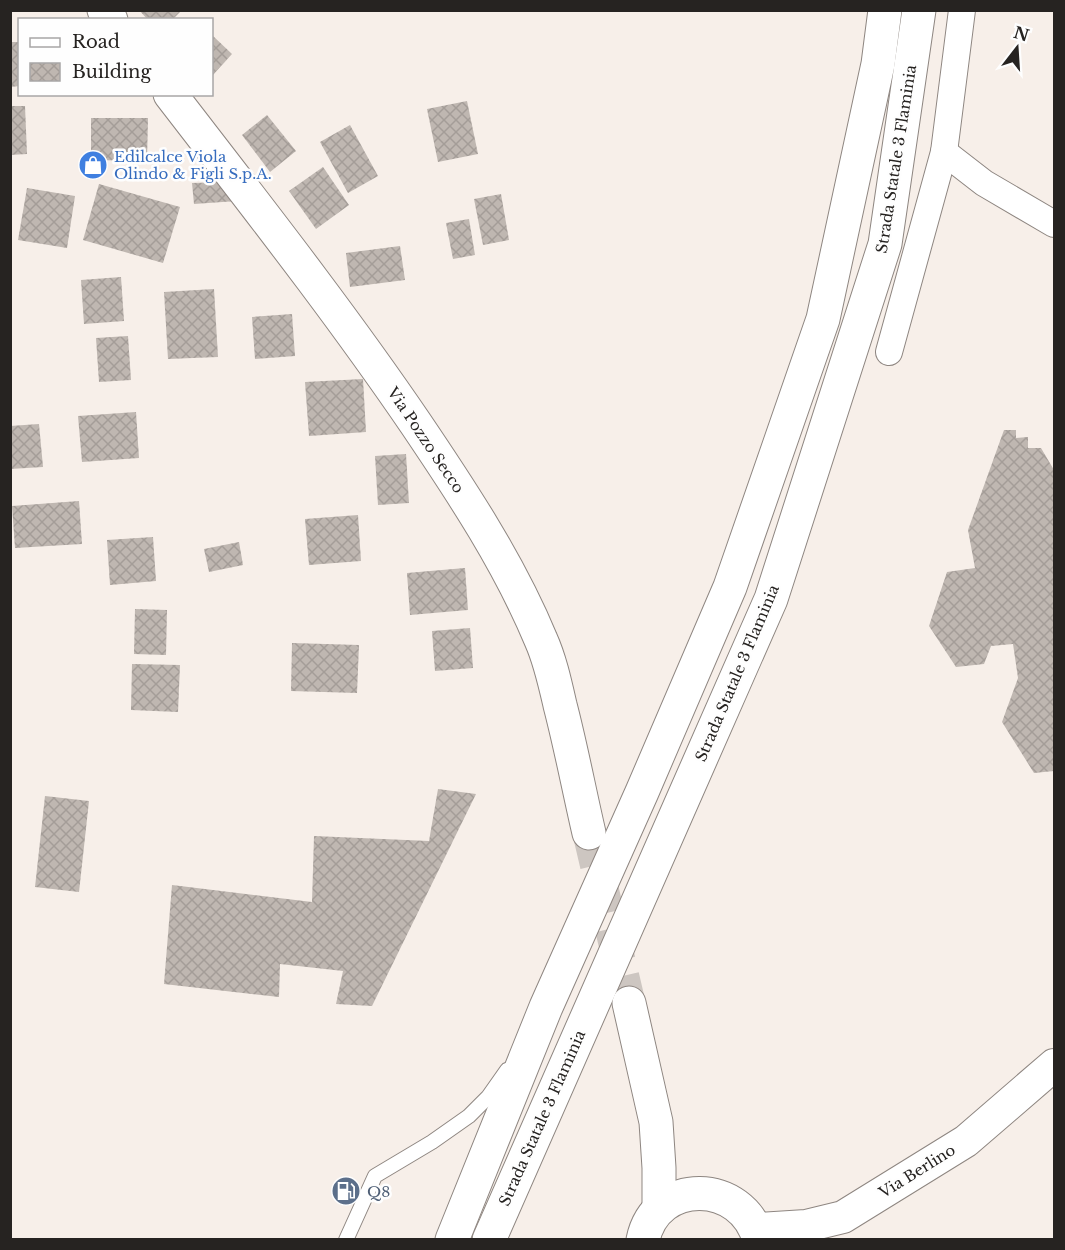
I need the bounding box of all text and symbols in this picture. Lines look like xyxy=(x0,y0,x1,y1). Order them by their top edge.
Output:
legend xyxy=(18,18,213,96)
north arrow xyxy=(987,18,1047,78)
text: N xyxy=(1011,22,1032,45)
text: Road xyxy=(72,31,120,53)
text: Building xyxy=(72,61,151,83)
street label: Strada Statale 3 Flaminia xyxy=(872,63,920,255)
place label: Edilcalce Viola Olindo & Figli S.p.A. xyxy=(114,147,272,183)
shop icon: Edilcalce Viola Olindo & Figli S.p.A. xyxy=(77,149,109,181)
street label: Via Pozzo Secco xyxy=(383,383,469,497)
street label: Strada Statale 3 Flaminia xyxy=(691,581,783,764)
street label: Strada Statale 3 Flaminia xyxy=(495,1027,590,1209)
street label: Via Berlino xyxy=(874,1140,959,1203)
fuel station icon: Q8 xyxy=(330,1175,362,1207)
place label: Q8 xyxy=(367,1182,390,1201)

